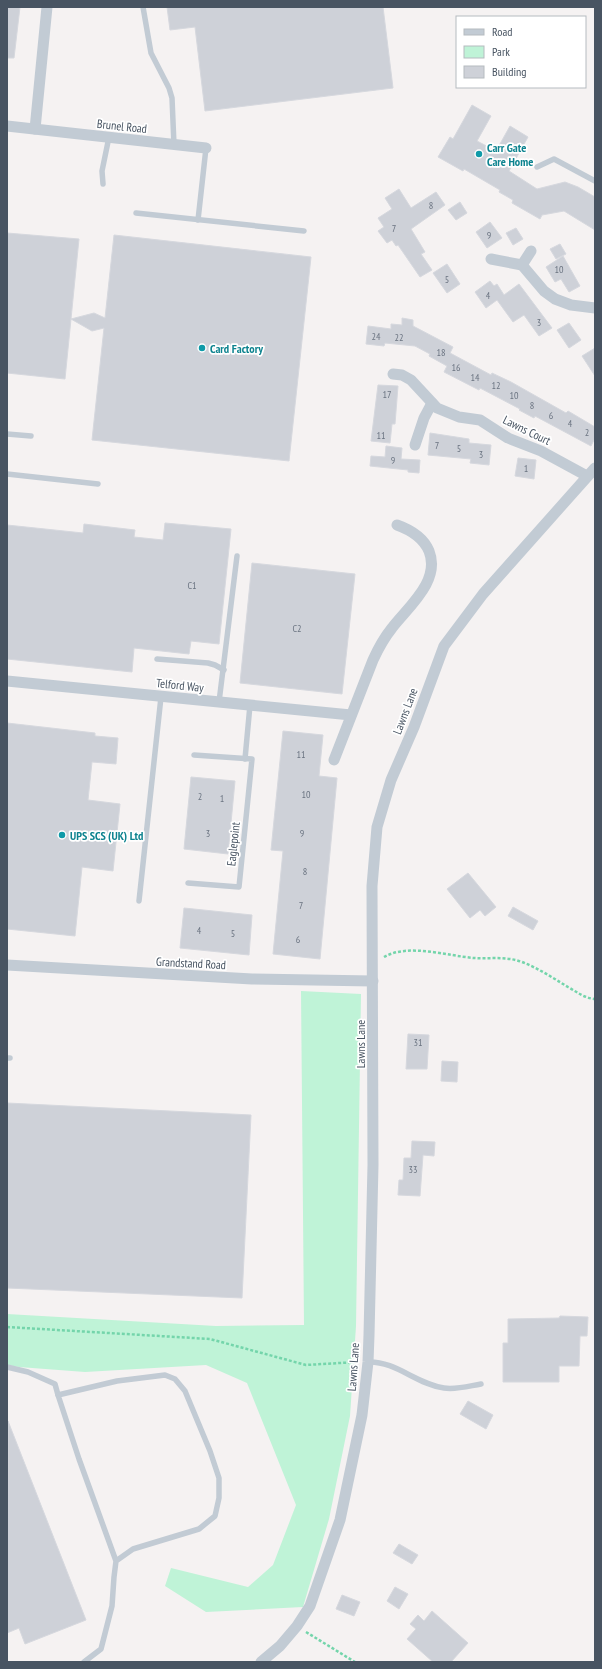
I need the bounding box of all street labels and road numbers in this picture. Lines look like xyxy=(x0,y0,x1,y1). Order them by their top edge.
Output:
street label: Brunel Road xyxy=(96,116,148,136)
street label: Lawns Court xyxy=(501,412,554,448)
street label: Telford Way xyxy=(155,675,205,695)
street label: Lawns Lane xyxy=(389,686,421,736)
street label: Eaglepoint xyxy=(223,820,243,867)
street label: Grandstand Road xyxy=(156,954,226,972)
street label: Lawns Lane xyxy=(353,1020,368,1068)
street label: Lawns Lane xyxy=(344,1342,362,1392)

